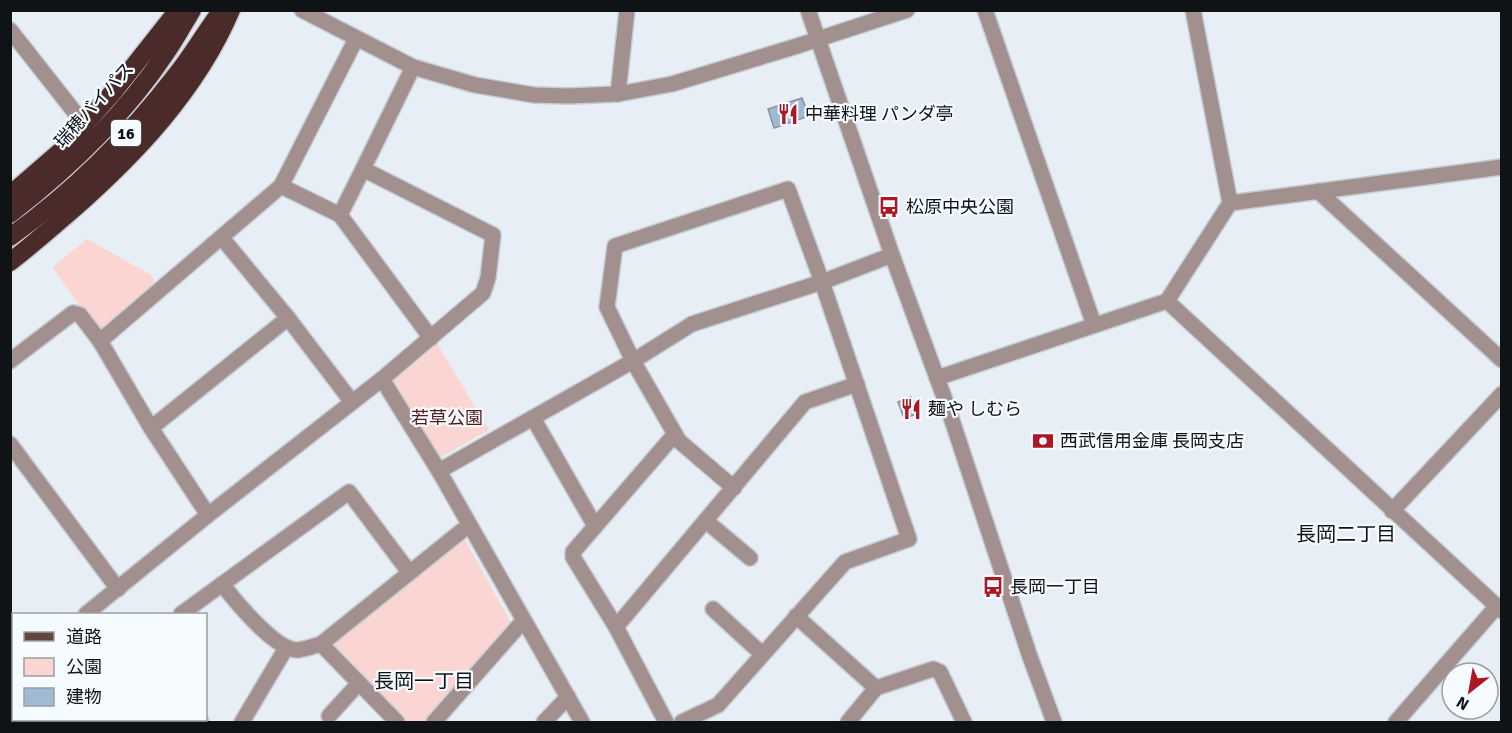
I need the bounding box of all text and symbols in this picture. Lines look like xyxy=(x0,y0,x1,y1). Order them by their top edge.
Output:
street label: 瑞穂バイパス xyxy=(50,58,138,152)
restaurant icon: 中華料理 パンダ亭 xyxy=(776,102,800,126)
place label: 中華料理 パンダ亭 xyxy=(805,103,954,125)
road number: 16 xyxy=(111,120,141,146)
bus stop icon: 松原中央公園 xyxy=(877,195,901,219)
place label: 松原中央公園 xyxy=(906,196,1014,218)
restaurant icon: 麺や しむら xyxy=(899,397,923,421)
place label: 麺や しむら xyxy=(928,398,1022,420)
park label: 若草公園 xyxy=(411,407,483,429)
bank icon: 西武信用金庫 長岡支店 xyxy=(1031,429,1055,453)
place label: 西武信用金庫 長岡支店 xyxy=(1060,430,1244,452)
district label: 長岡二丁目 xyxy=(1296,522,1396,547)
bus stop icon: 長岡一丁目 xyxy=(981,575,1005,599)
place label: 長岡一丁目 xyxy=(1010,576,1100,598)
legend xyxy=(12,613,207,721)
text: 道路 xyxy=(66,626,102,648)
text: 公園 xyxy=(66,656,102,678)
north arrow xyxy=(1440,661,1500,721)
district label: 長岡一丁目 xyxy=(374,669,474,694)
text: 建物 xyxy=(66,686,102,708)
text: N xyxy=(1453,692,1473,714)

